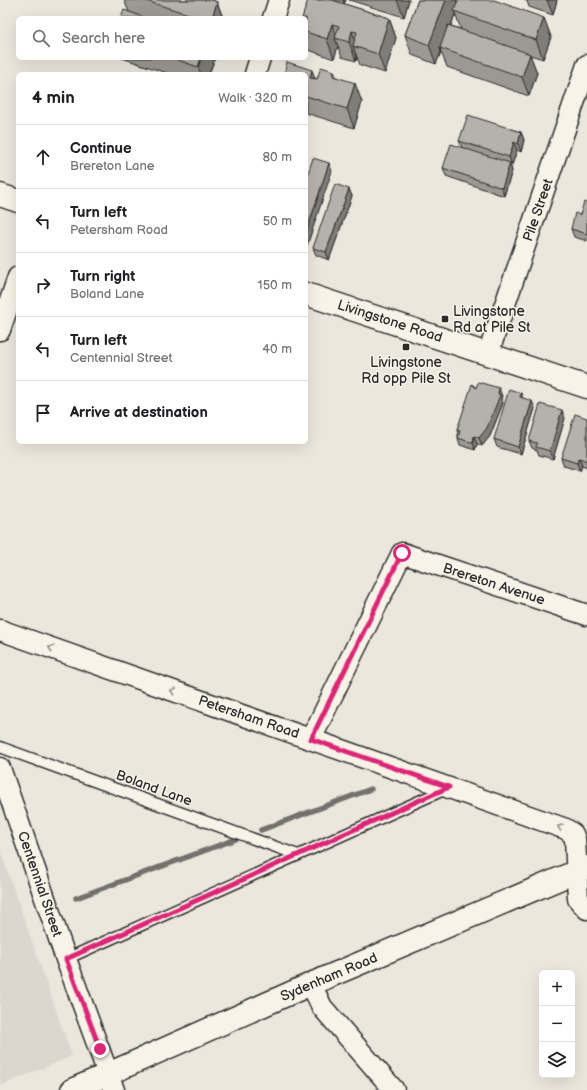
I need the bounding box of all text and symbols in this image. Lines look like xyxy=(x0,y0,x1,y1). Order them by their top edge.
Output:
search box xyxy=(16,16,308,60)
icon: search xyxy=(30,27,52,49)
text: Search here xyxy=(62,29,145,48)
text: 4 min xyxy=(32,88,75,108)
text: Walk · 320 m xyxy=(218,90,292,106)
text: Continue xyxy=(70,139,132,158)
icon: ahead xyxy=(32,146,54,168)
text: 80 m xyxy=(263,149,292,165)
text: Brereton Lane xyxy=(70,158,155,174)
street label: Pile Street xyxy=(519,176,557,244)
text: Turn left xyxy=(70,203,127,222)
icon: left xyxy=(32,210,54,232)
text: 50 m xyxy=(263,213,292,229)
text: Petersham Road xyxy=(70,222,168,238)
text: Turn right xyxy=(70,267,135,286)
icon: right xyxy=(32,274,54,296)
text: 150 m xyxy=(258,277,292,293)
text: Boland Lane xyxy=(70,286,144,302)
street label: Livingstone Road xyxy=(335,296,445,346)
place label: Livingstone Rd at Pile St xyxy=(453,303,531,336)
marker: Livingstone Rd at Pile St xyxy=(440,314,450,324)
text: Turn left xyxy=(70,331,127,350)
icon: left xyxy=(32,338,54,360)
text: 40 m xyxy=(262,341,292,357)
marker: Livingstone Rd opp Pile St xyxy=(401,342,411,352)
text: Centennial Street xyxy=(70,350,173,366)
place label: Livingstone Rd opp Pile St xyxy=(361,354,451,387)
icon: arrive xyxy=(32,402,54,424)
text: Arrive at destination xyxy=(70,403,208,422)
route start xyxy=(393,544,411,562)
street label: Brereton Avenue xyxy=(441,560,547,608)
one-way arrow xyxy=(47,644,54,652)
one-way arrow xyxy=(170,687,177,695)
street label: Petersham Road xyxy=(196,692,302,742)
street label: Boland Lane xyxy=(114,766,194,810)
one-way arrow xyxy=(557,823,564,831)
street label: Centennial Street xyxy=(14,829,66,940)
street label: Sydenham Road xyxy=(278,949,380,1005)
map controls xyxy=(539,970,575,1078)
button: + xyxy=(539,970,575,1006)
button: − xyxy=(539,1006,575,1042)
route end xyxy=(91,1040,109,1058)
button: layers xyxy=(539,1042,575,1078)

